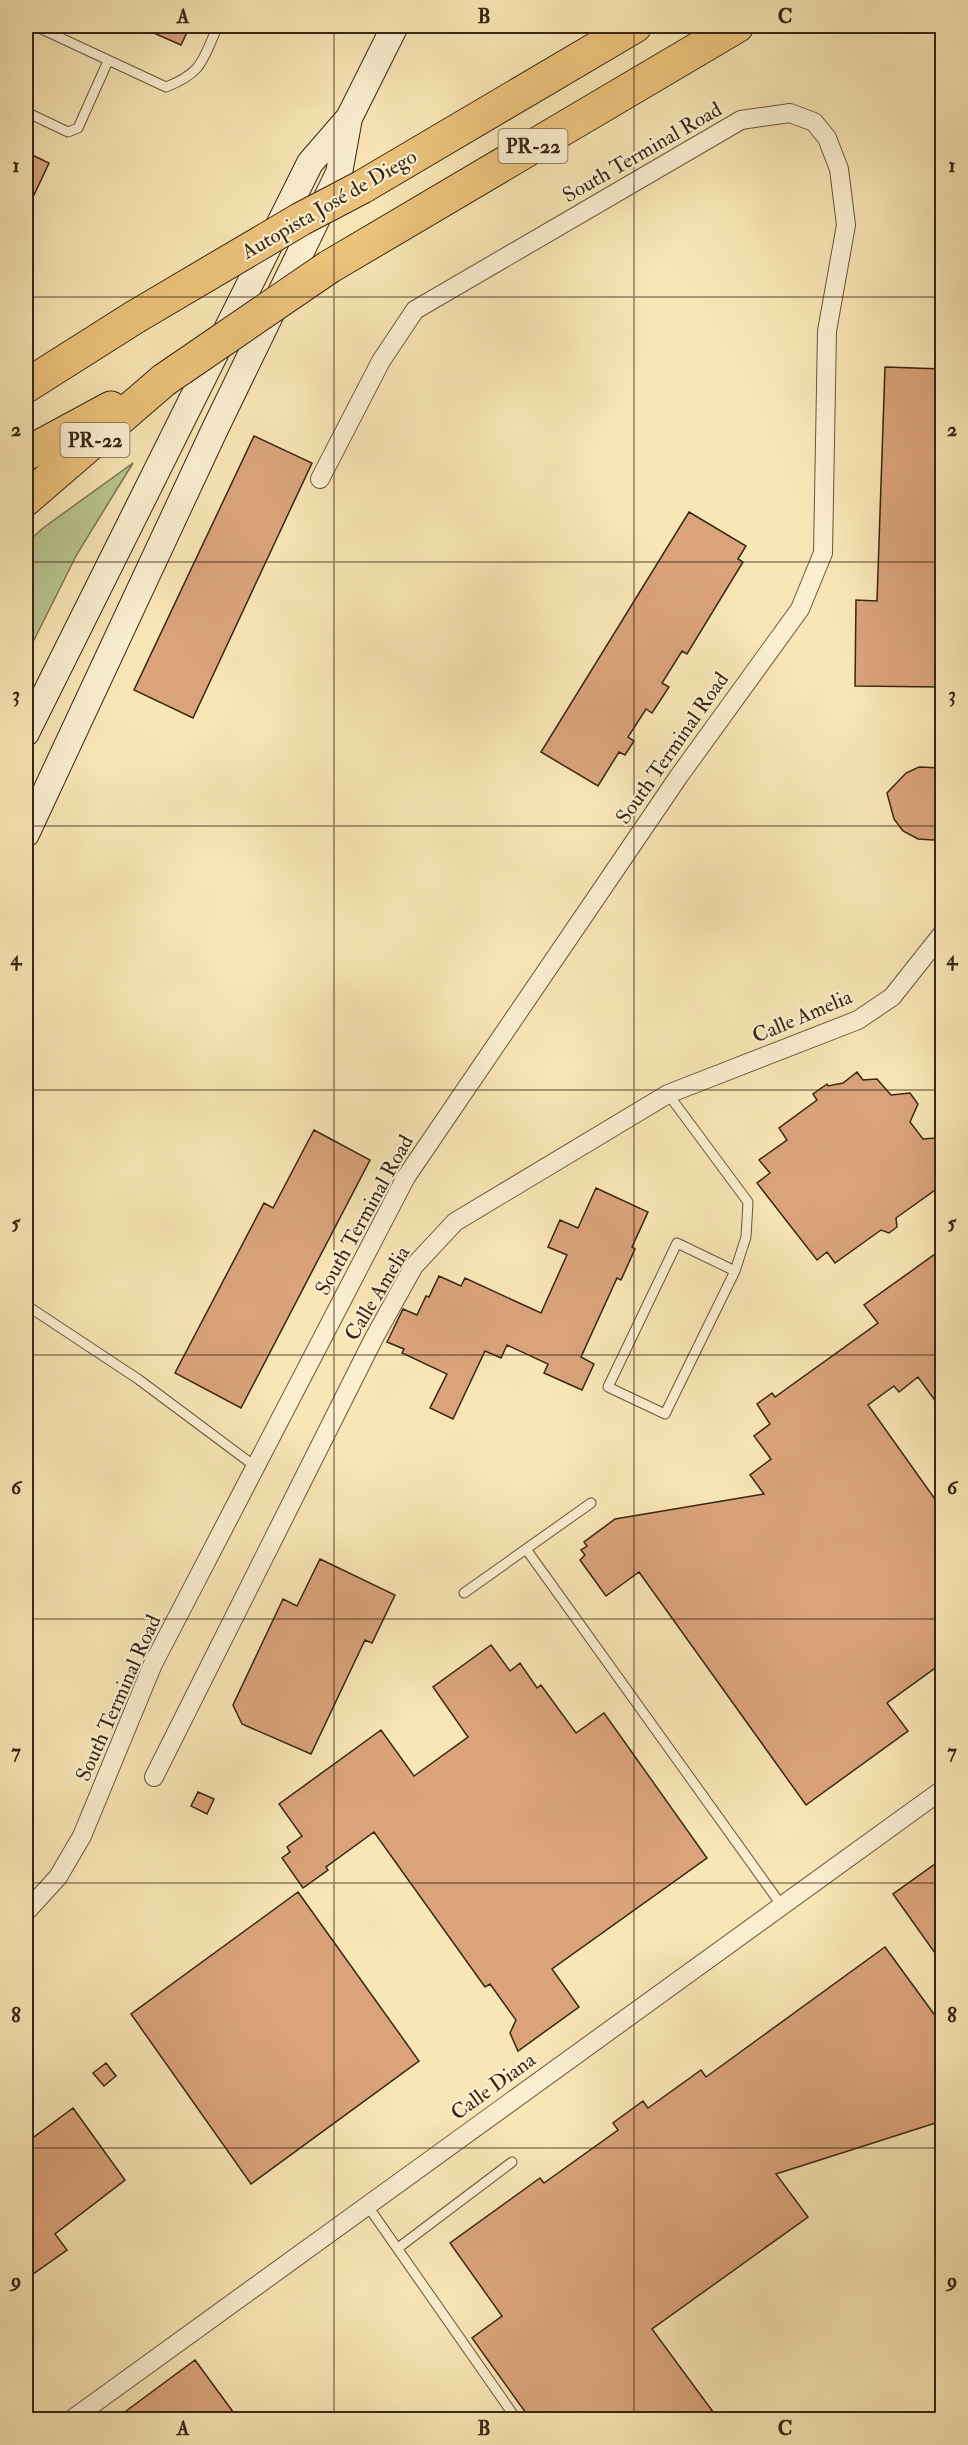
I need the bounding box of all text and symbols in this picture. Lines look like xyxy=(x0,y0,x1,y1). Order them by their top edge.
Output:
text: A xyxy=(176,4,190,29)
text: B xyxy=(477,4,491,29)
text: C xyxy=(778,4,792,29)
street label: South Terminal Road xyxy=(558,96,727,209)
road number: PR-22 xyxy=(498,129,568,163)
street label: Autopista José de Diego xyxy=(236,143,422,266)
text: 1 xyxy=(12,153,20,178)
text: 1 xyxy=(948,153,956,178)
text: 2 xyxy=(11,417,21,442)
text: 2 xyxy=(947,417,957,442)
road number: PR-22 xyxy=(60,423,130,457)
street label: South Terminal Road xyxy=(610,667,735,830)
text: 3 xyxy=(12,682,20,707)
text: 3 xyxy=(948,682,956,707)
text: 4 xyxy=(10,946,23,971)
text: 4 xyxy=(946,946,959,971)
street label: Calle Amelia xyxy=(748,983,856,1050)
street label: South Terminal Road xyxy=(309,1130,420,1300)
text: 5 xyxy=(12,1210,22,1235)
text: 5 xyxy=(948,1210,958,1235)
street label: Calle Amelia xyxy=(339,1241,416,1346)
text: 6 xyxy=(11,1475,23,1500)
text: 6 xyxy=(947,1475,959,1500)
street label: South Terminal Road xyxy=(70,1610,168,1786)
text: 7 xyxy=(11,1739,21,1764)
text: 7 xyxy=(947,1739,957,1764)
text: 8 xyxy=(11,2003,21,2028)
text: 8 xyxy=(947,2003,957,2028)
street label: Calle Diana xyxy=(445,2046,541,2126)
text: 9 xyxy=(9,2268,21,2293)
text: 9 xyxy=(945,2268,957,2293)
text: A xyxy=(176,2416,190,2441)
text: B xyxy=(477,2416,491,2441)
text: C xyxy=(778,2416,792,2441)

